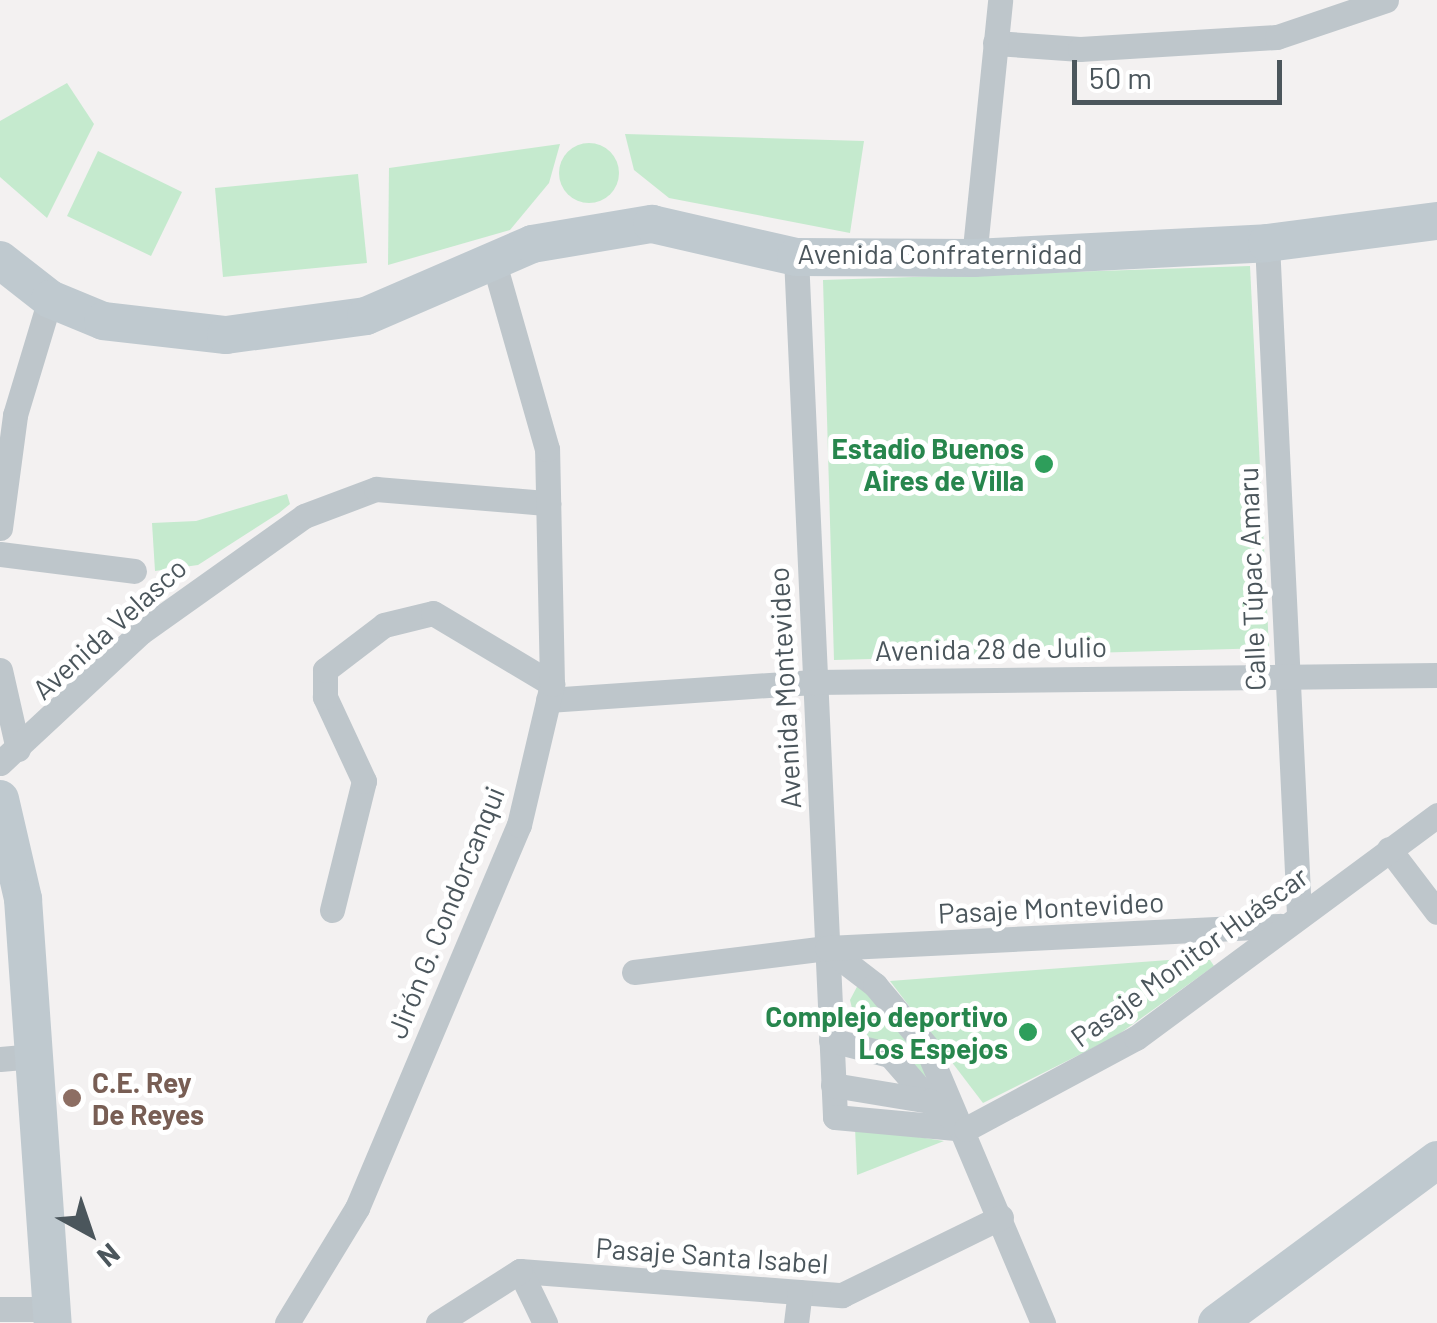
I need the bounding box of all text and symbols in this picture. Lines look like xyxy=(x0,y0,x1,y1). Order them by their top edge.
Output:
scale bar xyxy=(1077,40,1287,102)
text: 50 m xyxy=(1089,59,1152,95)
street label: Avenida Confraternidad xyxy=(797,236,1083,270)
place label: Estadio Buenos Aires de Villa xyxy=(831,431,1024,497)
marker: Estadio Buenos Aires de Villa xyxy=(1033,453,1055,475)
street label: Calle Túpac Amaru xyxy=(1230,467,1272,691)
street label: Avenida Velasco xyxy=(25,550,193,706)
street label: Avenida Montevideo xyxy=(761,566,807,810)
street label: Avenida 28 de Julio xyxy=(875,629,1107,667)
street label: Jirón G. Condorcanqui xyxy=(379,781,511,1043)
street label: Pasaje Monitor Huáscar xyxy=(1064,859,1314,1053)
street label: Pasaje Montevideo xyxy=(937,884,1165,930)
place label: Complejo deportivo Los Espejos xyxy=(765,999,1008,1065)
marker: Complejo deportivo Los Espejos xyxy=(1017,1021,1039,1043)
place label: C.E. Rey De Reyes xyxy=(92,1065,204,1131)
marker: C.E. Rey De Reyes xyxy=(61,1087,83,1109)
north arrow xyxy=(40,1183,140,1283)
street label: Pasaje Santa Isabel xyxy=(594,1230,830,1280)
text: N xyxy=(91,1237,127,1275)

